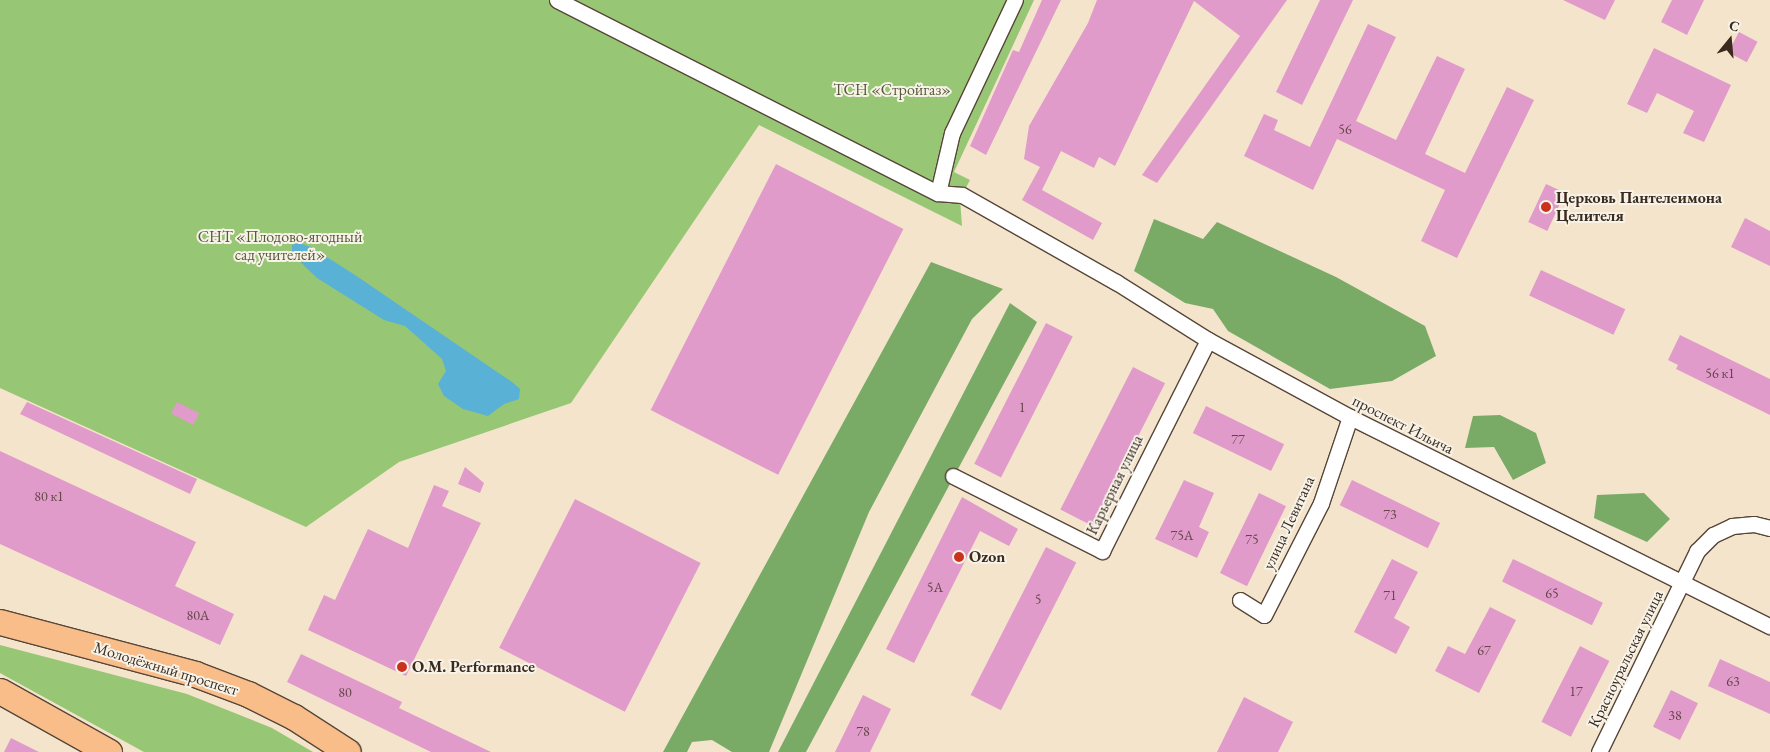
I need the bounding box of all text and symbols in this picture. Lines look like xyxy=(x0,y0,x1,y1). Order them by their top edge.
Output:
north arrow xyxy=(1705,15,1755,65)
text: С xyxy=(1727,16,1742,36)
park label: ТСН «Стройгаз» xyxy=(833,80,951,100)
house number: 56 xyxy=(1338,121,1352,137)
place label: Церковь Пантелеимона Целителя xyxy=(1556,188,1722,226)
marker: Церковь Пантелеимона Целителя xyxy=(1540,201,1552,213)
park label: СНТ «Плодово-ягодный сад учителей» xyxy=(198,227,362,265)
house number: 56 к1 xyxy=(1705,365,1735,381)
street label: проспект Ильича xyxy=(1349,391,1457,459)
house number: 1 xyxy=(1019,399,1025,415)
house number: 77 xyxy=(1231,431,1245,447)
street label: Карьерная улица xyxy=(1083,432,1147,538)
street label: улица Левитана xyxy=(1259,473,1319,573)
house number: 80 к1 xyxy=(34,488,64,504)
house number: 73 xyxy=(1383,506,1397,522)
house number: 75А xyxy=(1170,527,1194,543)
house number: 75 xyxy=(1245,531,1259,547)
place label: Ozon xyxy=(969,547,1005,567)
marker: Ozon xyxy=(953,551,965,563)
house number: 5А xyxy=(927,579,943,595)
house number: 65 xyxy=(1545,585,1559,601)
house number: 71 xyxy=(1383,587,1397,603)
street label: Красноуральская улица xyxy=(1584,587,1668,731)
house number: 5 xyxy=(1035,591,1041,607)
house number: 80А xyxy=(186,607,210,623)
street label: Молодёжный проспект xyxy=(91,638,241,700)
house number: 67 xyxy=(1477,642,1491,658)
place label: O.M. Performance xyxy=(412,657,535,677)
marker: O.M. Performance xyxy=(396,661,408,673)
house number: 63 xyxy=(1726,673,1740,689)
house number: 17 xyxy=(1569,683,1583,699)
house number: 80 xyxy=(338,684,352,700)
house number: 38 xyxy=(1668,707,1682,723)
house number: 78 xyxy=(856,723,870,739)

